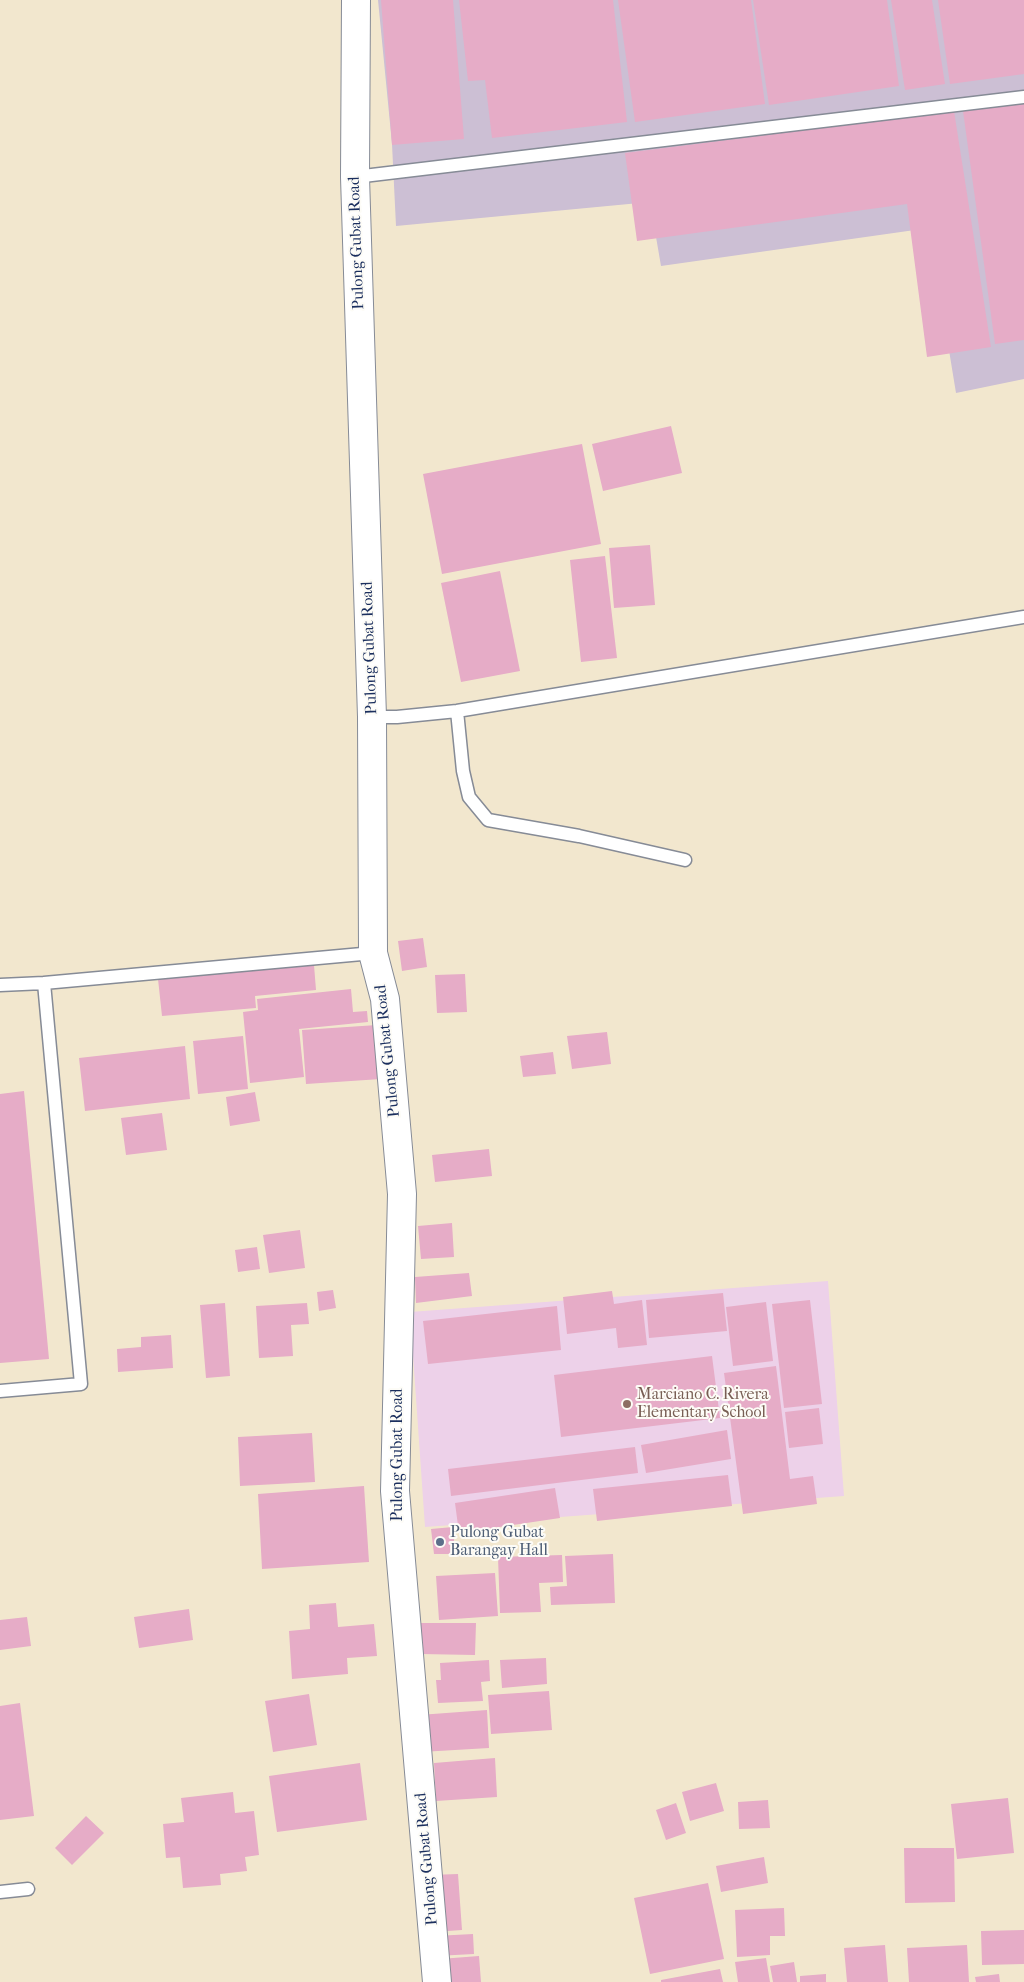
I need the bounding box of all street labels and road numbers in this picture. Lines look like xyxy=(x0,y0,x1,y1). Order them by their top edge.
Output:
street label: Pulong Gubat Road xyxy=(345,176,369,310)
street label: Pulong Gubat Road xyxy=(358,581,382,715)
street label: Pulong Gubat Road xyxy=(371,984,405,1118)
street label: Pulong Gubat Road xyxy=(388,1388,408,1522)
street label: Pulong Gubat Road xyxy=(412,1792,442,1926)

